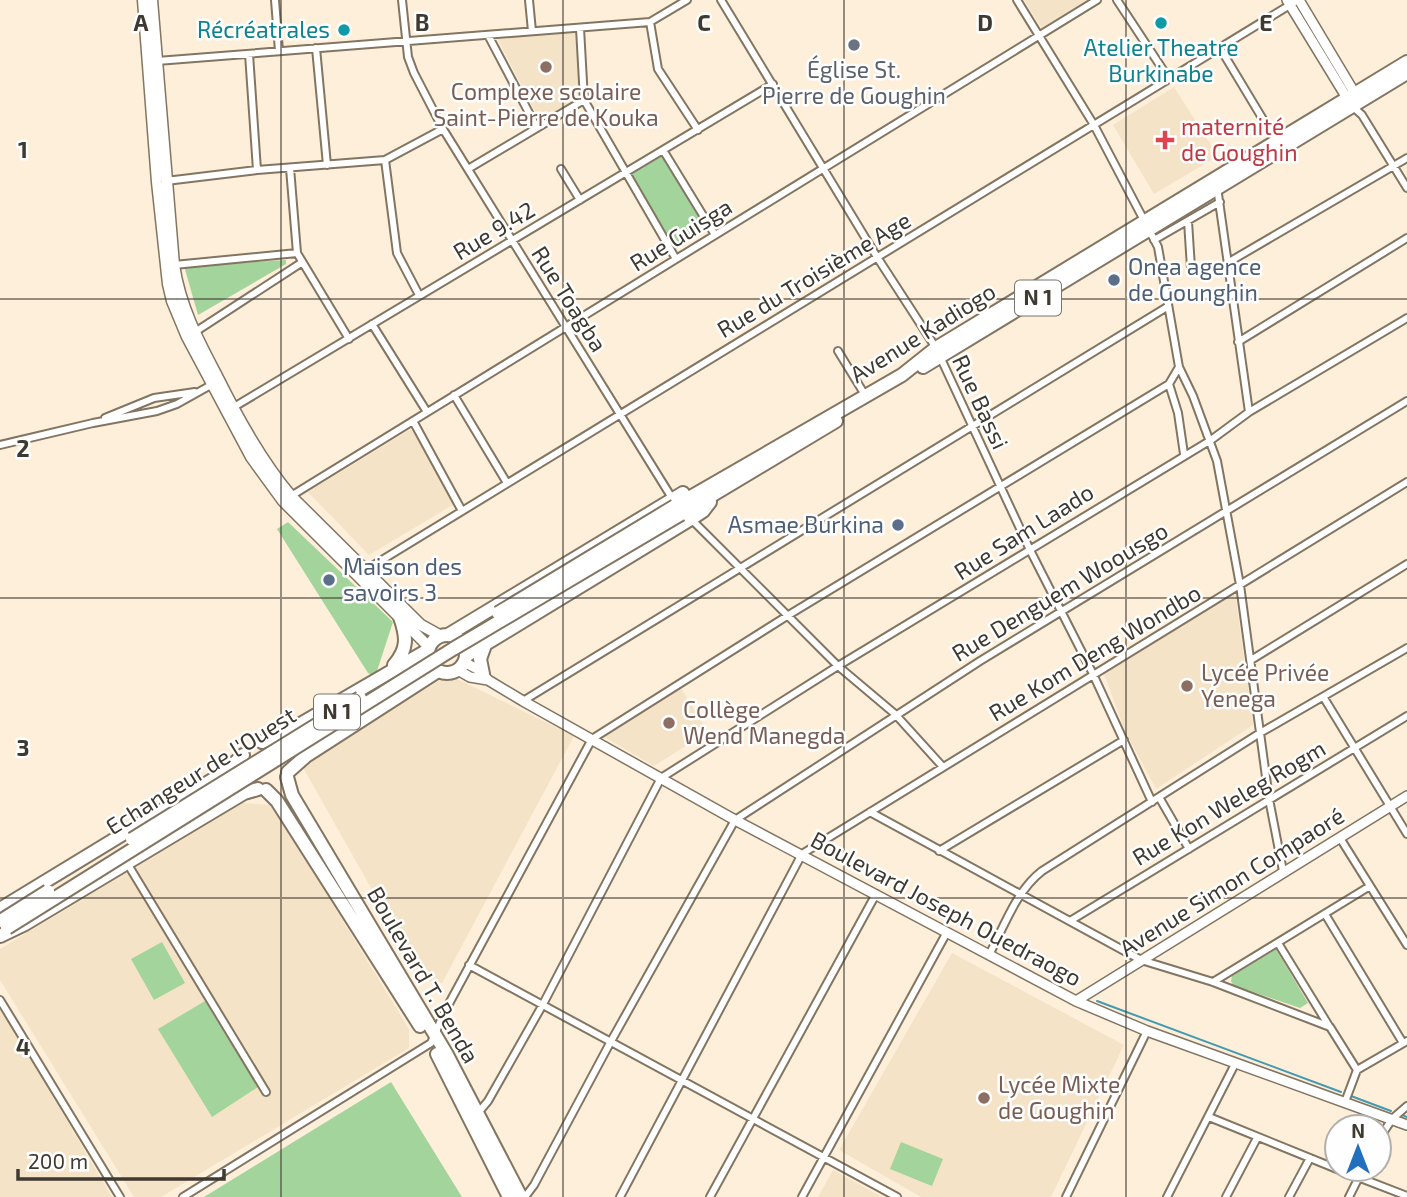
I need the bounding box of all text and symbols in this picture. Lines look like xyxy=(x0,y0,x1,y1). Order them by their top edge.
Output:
text: A xyxy=(133,8,149,36)
text: B xyxy=(415,8,429,36)
text: C xyxy=(697,8,711,36)
text: D xyxy=(977,8,993,36)
text: E xyxy=(1259,8,1273,36)
place label: Récréatrales xyxy=(197,15,330,43)
marker: Atelier Theatre Burkinabe xyxy=(1153,15,1169,31)
marker: Récréatrales xyxy=(336,22,352,38)
place label: Atelier Theatre Burkinabe xyxy=(1083,33,1239,87)
marker: Église St. Pierre de Goughin xyxy=(846,37,862,53)
place label: Église St. Pierre de Goughin xyxy=(762,55,946,109)
marker: Complexe scolaire Saint-Pierre de Kouka xyxy=(538,59,554,75)
place label: Complexe scolaire Saint-Pierre de Kouka xyxy=(433,77,659,131)
place label: maternité de Goughin xyxy=(1181,112,1298,166)
marker: maternité de Goughin xyxy=(1155,130,1175,150)
text: 1 xyxy=(18,135,28,163)
street label: Rue Guisga xyxy=(624,192,737,277)
street label: Rue 9.42 xyxy=(448,195,539,265)
street label: Rue du Troisième Age xyxy=(712,205,915,343)
street label: Rue Toagba xyxy=(526,240,613,356)
place label: Onea agence de Gounghin xyxy=(1128,252,1261,306)
marker: Onea agence de Gounghin xyxy=(1106,272,1122,288)
street label: Avenue Kadiogo xyxy=(845,276,1000,388)
road number: N 1 xyxy=(1015,280,1061,316)
street label: Rue Bassi xyxy=(947,350,1015,453)
text: 2 xyxy=(16,434,30,462)
street label: Rue Sam Laado xyxy=(949,477,1098,585)
place label: Asmae Burkina xyxy=(728,510,884,538)
street label: Rue Denguem Woousgo xyxy=(946,515,1173,667)
marker: Asmae Burkina xyxy=(890,517,906,533)
place label: Maison des savoirs 3 xyxy=(343,552,462,606)
marker: Maison des savoirs 3 xyxy=(321,572,337,588)
street label: Rue Kom Deng Wondbo xyxy=(983,578,1206,727)
place label: Lycée Privée Yenega xyxy=(1201,658,1329,712)
marker: Lycée Privée Yenega xyxy=(1179,678,1195,694)
road number: N 1 xyxy=(314,694,360,730)
place label: Collège Wend Manegda xyxy=(683,695,845,749)
street label: Echangeur de l'Ouest xyxy=(100,700,301,840)
marker: Collège Wend Manegda xyxy=(661,715,677,731)
text: 3 xyxy=(16,733,30,761)
street label: Rue Kon Weleg Rogm xyxy=(1127,733,1330,871)
street label: Avenue Simon Compaoré xyxy=(1114,801,1349,962)
street label: Boulevard Joseph Ouedraogo xyxy=(806,825,1087,992)
street label: Boulevard T. Benda xyxy=(362,881,486,1068)
text: 4 xyxy=(16,1032,30,1060)
place label: Lycée Mixte de Goughin xyxy=(998,1070,1120,1124)
marker: Lycée Mixte de Goughin xyxy=(976,1090,992,1106)
north arrow xyxy=(1323,1113,1393,1183)
text: N xyxy=(1351,1119,1365,1142)
scale bar xyxy=(18,1138,224,1182)
text: 200 m xyxy=(28,1148,88,1173)

